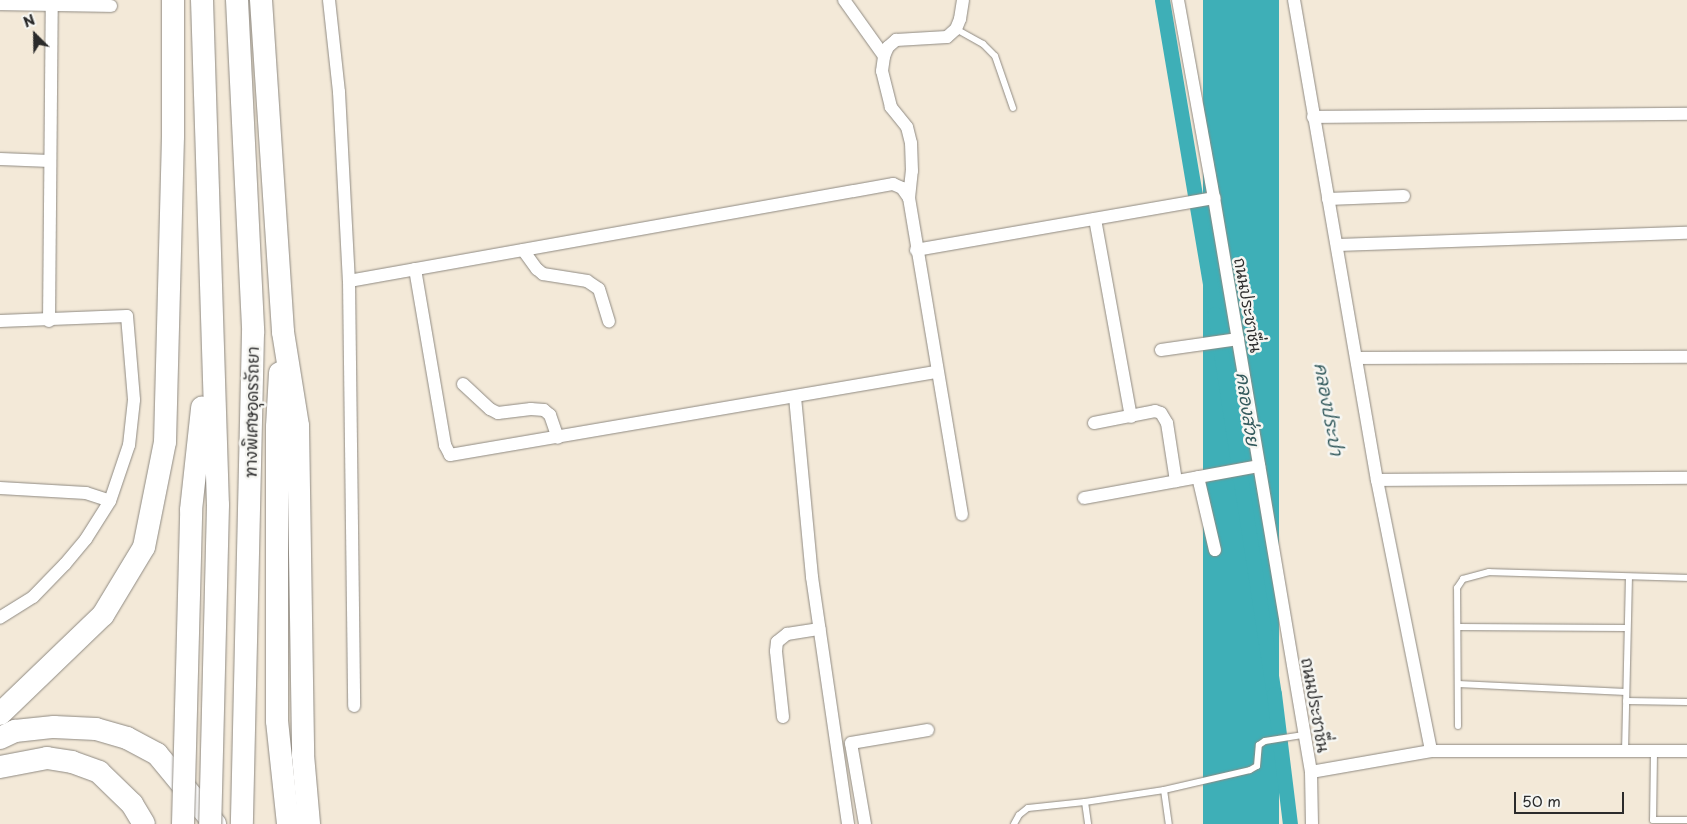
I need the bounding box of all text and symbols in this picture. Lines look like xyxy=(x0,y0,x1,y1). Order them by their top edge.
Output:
text: N xyxy=(20,9,38,33)
north arrow xyxy=(10,10,60,60)
street label: ถนนประชาชื่น xyxy=(1231,256,1267,354)
street label: ทางพิเศษอุดรรัถยา xyxy=(240,346,262,478)
water label: คลองประปา xyxy=(1310,361,1348,457)
water label: คลองส่วย xyxy=(1232,371,1264,447)
street label: ถนนประชาชื่น xyxy=(1298,656,1334,754)
scale bar xyxy=(1517,782,1627,814)
text: 50 m xyxy=(1522,789,1561,812)

